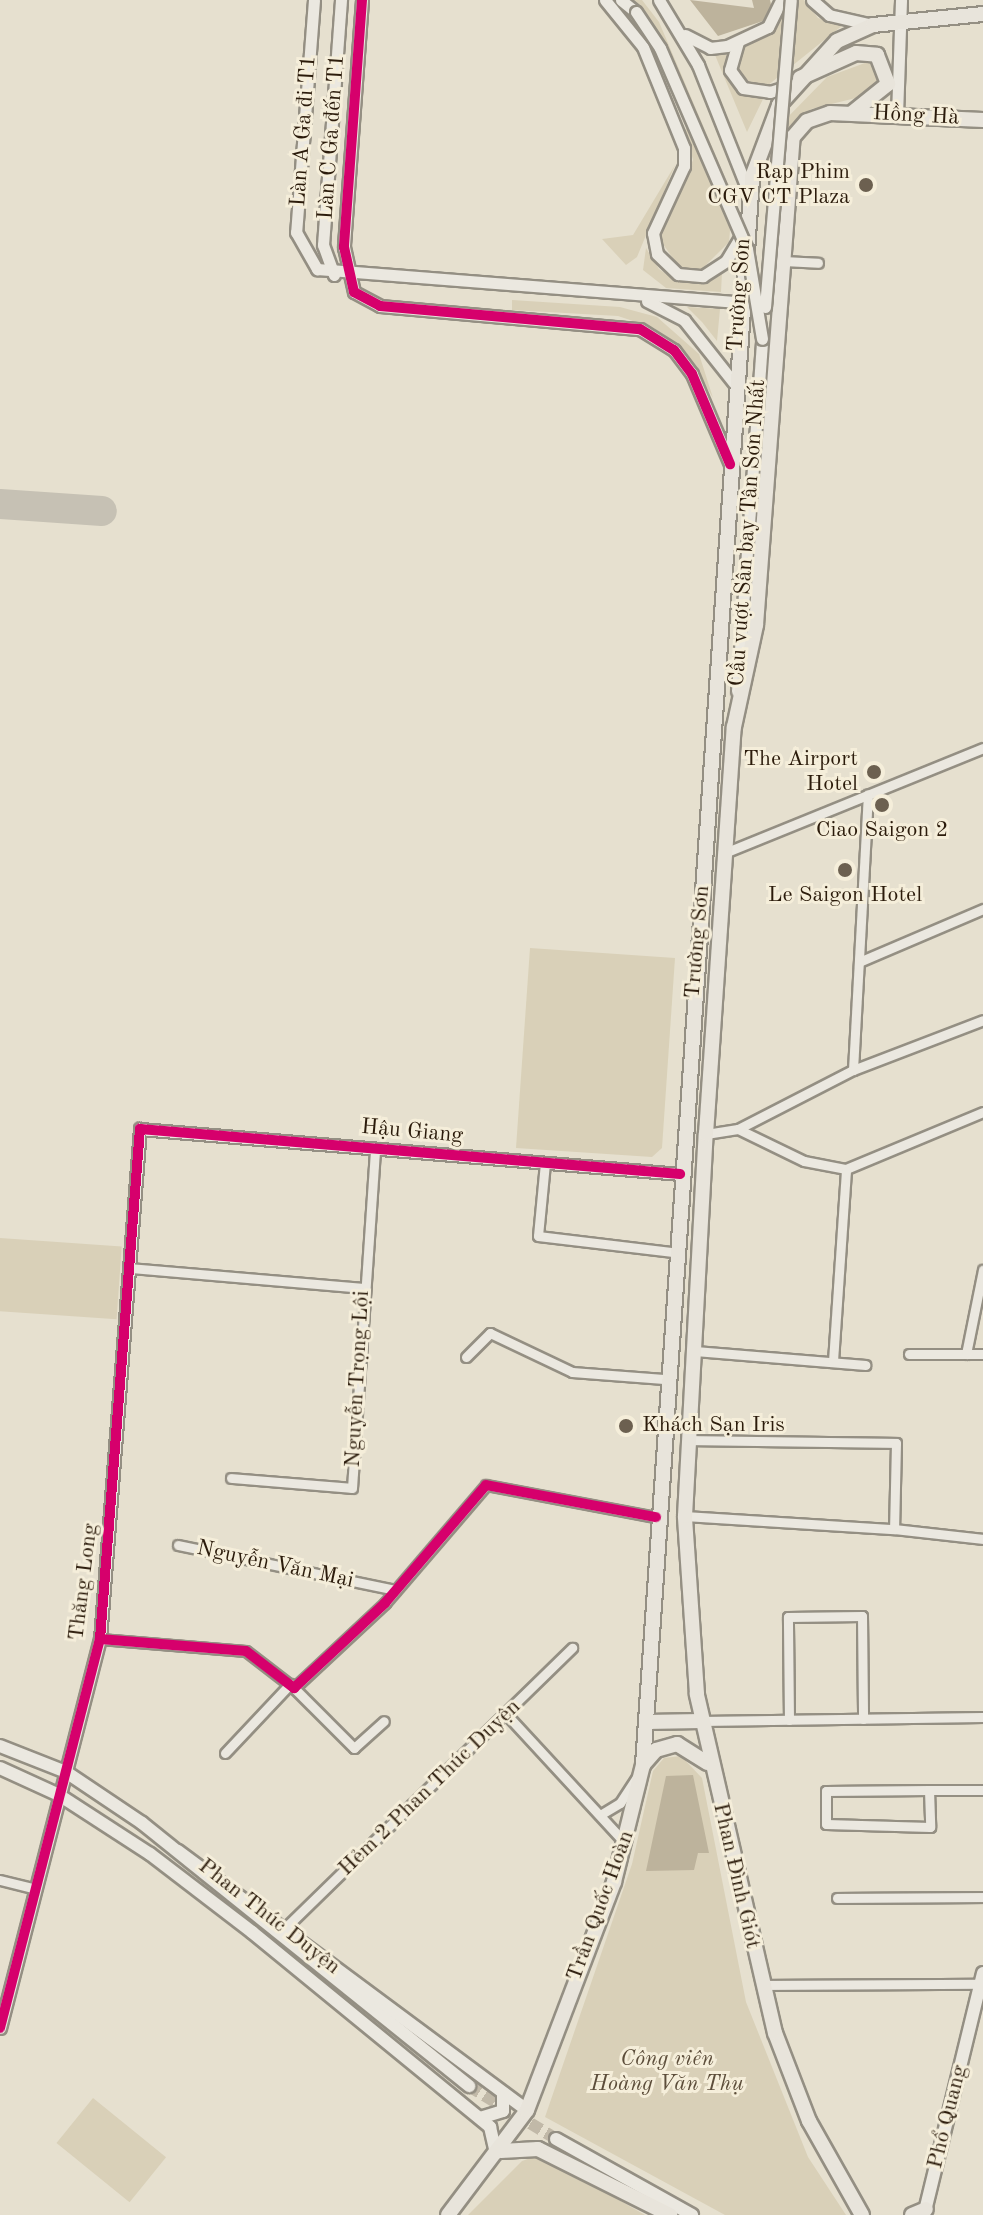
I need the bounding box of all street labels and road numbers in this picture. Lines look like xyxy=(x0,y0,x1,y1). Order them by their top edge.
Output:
street label: Làn A Ga đi T1 xyxy=(286,54,322,208)
street label: Làn C Ga đến T1 xyxy=(313,54,351,220)
street label: Hồng Hà xyxy=(872,101,960,131)
street label: Trường Sơn xyxy=(723,237,757,353)
street label: Cầu vượt Sân bay Tân Sơn Nhất xyxy=(724,379,772,687)
street label: Trường Sơn xyxy=(680,884,716,1000)
street label: Hậu Giang xyxy=(360,1114,464,1150)
street label: Nguyễn Trọng Lội xyxy=(340,1290,376,1468)
street label: Thăng Long xyxy=(64,1522,104,1642)
street label: Nguyễn Văn Mại xyxy=(194,1535,356,1595)
street label: Hẻm 2 Phan Thúc Duyện xyxy=(333,1694,527,1882)
street label: Phan Đình Giót xyxy=(706,1800,766,1952)
street label: Trần Quốc Hoàn xyxy=(562,1827,640,1985)
street label: Phan Thúc Duyện xyxy=(193,1853,345,1981)
street label: Phổ Quang xyxy=(922,2062,974,2172)

